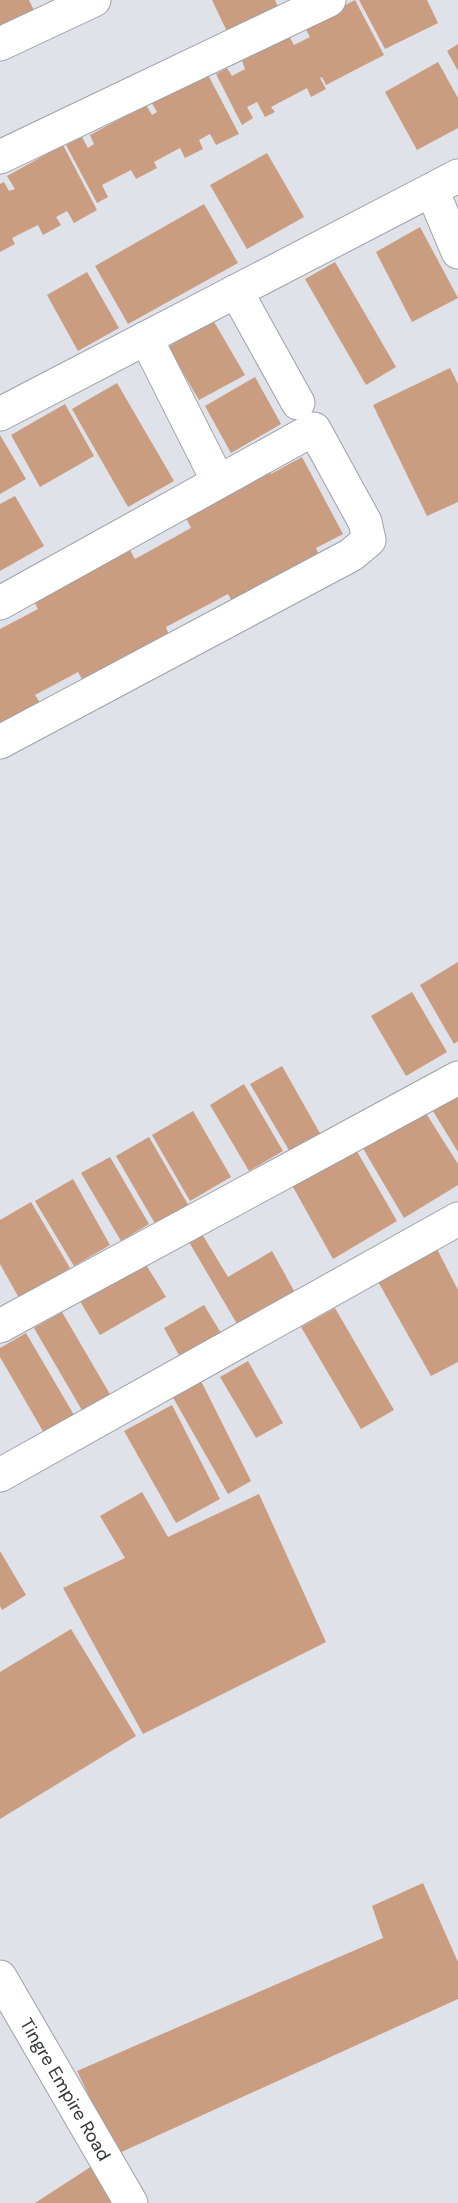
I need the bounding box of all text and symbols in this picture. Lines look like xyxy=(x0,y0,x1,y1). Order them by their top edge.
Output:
street label: Tingre Empire Road xyxy=(14,2014,116,2165)

